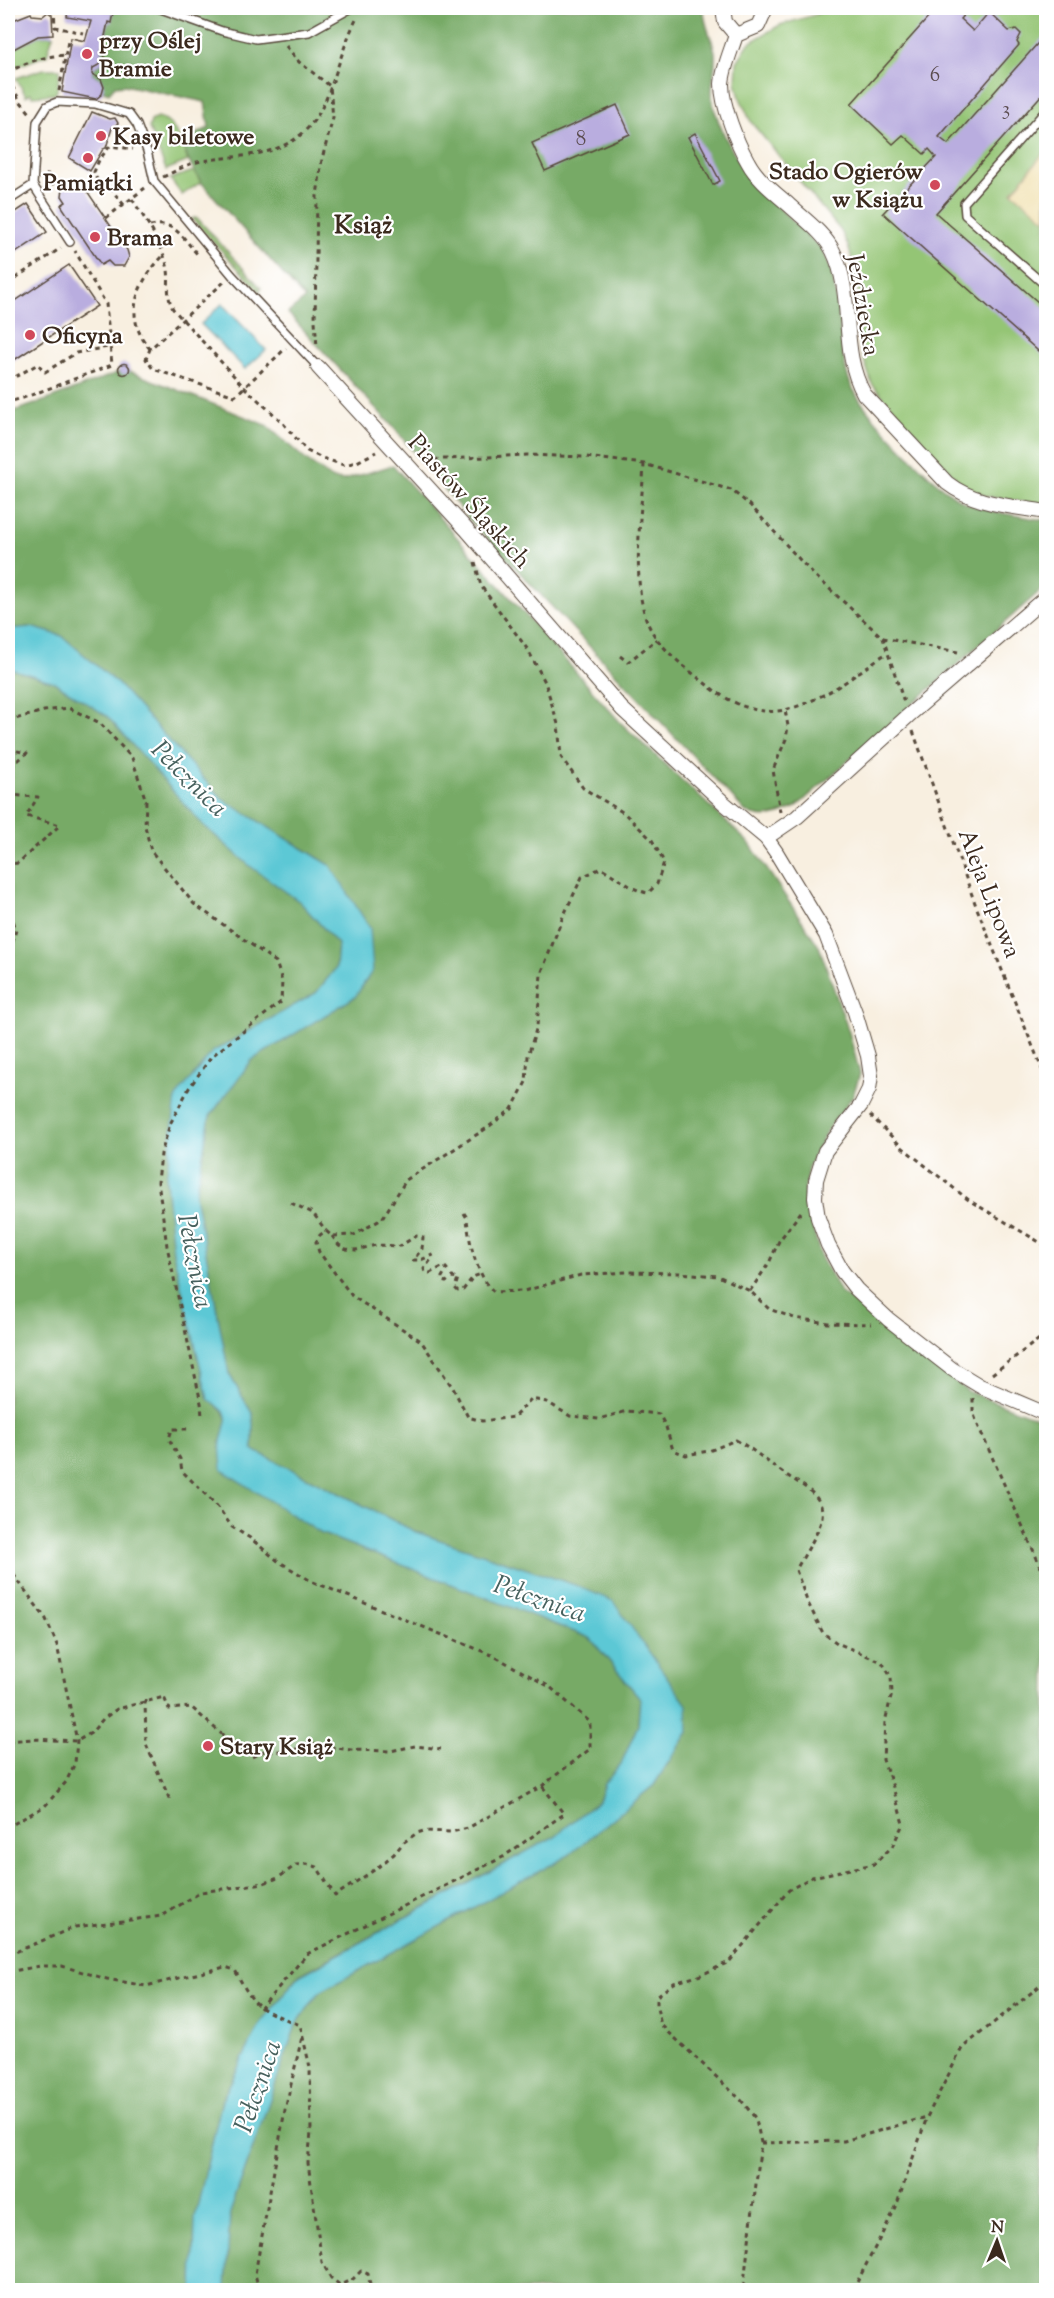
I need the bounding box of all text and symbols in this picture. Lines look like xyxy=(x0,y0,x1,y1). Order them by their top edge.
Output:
place label: przy Oślej Bramie xyxy=(99,25,202,87)
marker: przy Oślej Bramie xyxy=(80,47,94,61)
house number: 6 xyxy=(930,61,940,91)
house number: 3 xyxy=(1002,95,1010,125)
place label: Kasy biletowe xyxy=(113,121,254,155)
house number: 8 xyxy=(576,125,586,155)
marker: Kasy biletowe xyxy=(94,129,108,143)
marker: Pamiątki xyxy=(81,151,95,165)
place label: Stado Ogierów w Książu xyxy=(769,156,923,218)
place label: Pamiątki xyxy=(43,167,133,201)
marker: Stado Ogierów w Książu xyxy=(928,178,942,192)
district label: Książ xyxy=(334,208,392,245)
place label: Brama xyxy=(107,222,174,256)
marker: Brama xyxy=(88,230,102,244)
street label: Jeździecka xyxy=(836,250,888,359)
place label: Oficyna xyxy=(42,320,124,354)
marker: Oficyna xyxy=(23,328,37,342)
street label: Piastów Śląskich xyxy=(399,428,538,577)
water label: Pełcznica xyxy=(142,733,235,826)
street label: Aleja Lipowa xyxy=(948,824,1028,963)
water label: Pełcznica xyxy=(166,1211,221,1312)
water label: Pełcznica xyxy=(488,1567,590,1633)
place label: Stary Książ xyxy=(220,1731,333,1765)
marker: Stary Książ xyxy=(201,1739,215,1753)
water label: Pełcznica xyxy=(226,2036,292,2138)
north arrow xyxy=(967,2211,1027,2271)
text: N xyxy=(991,2217,1004,2240)

